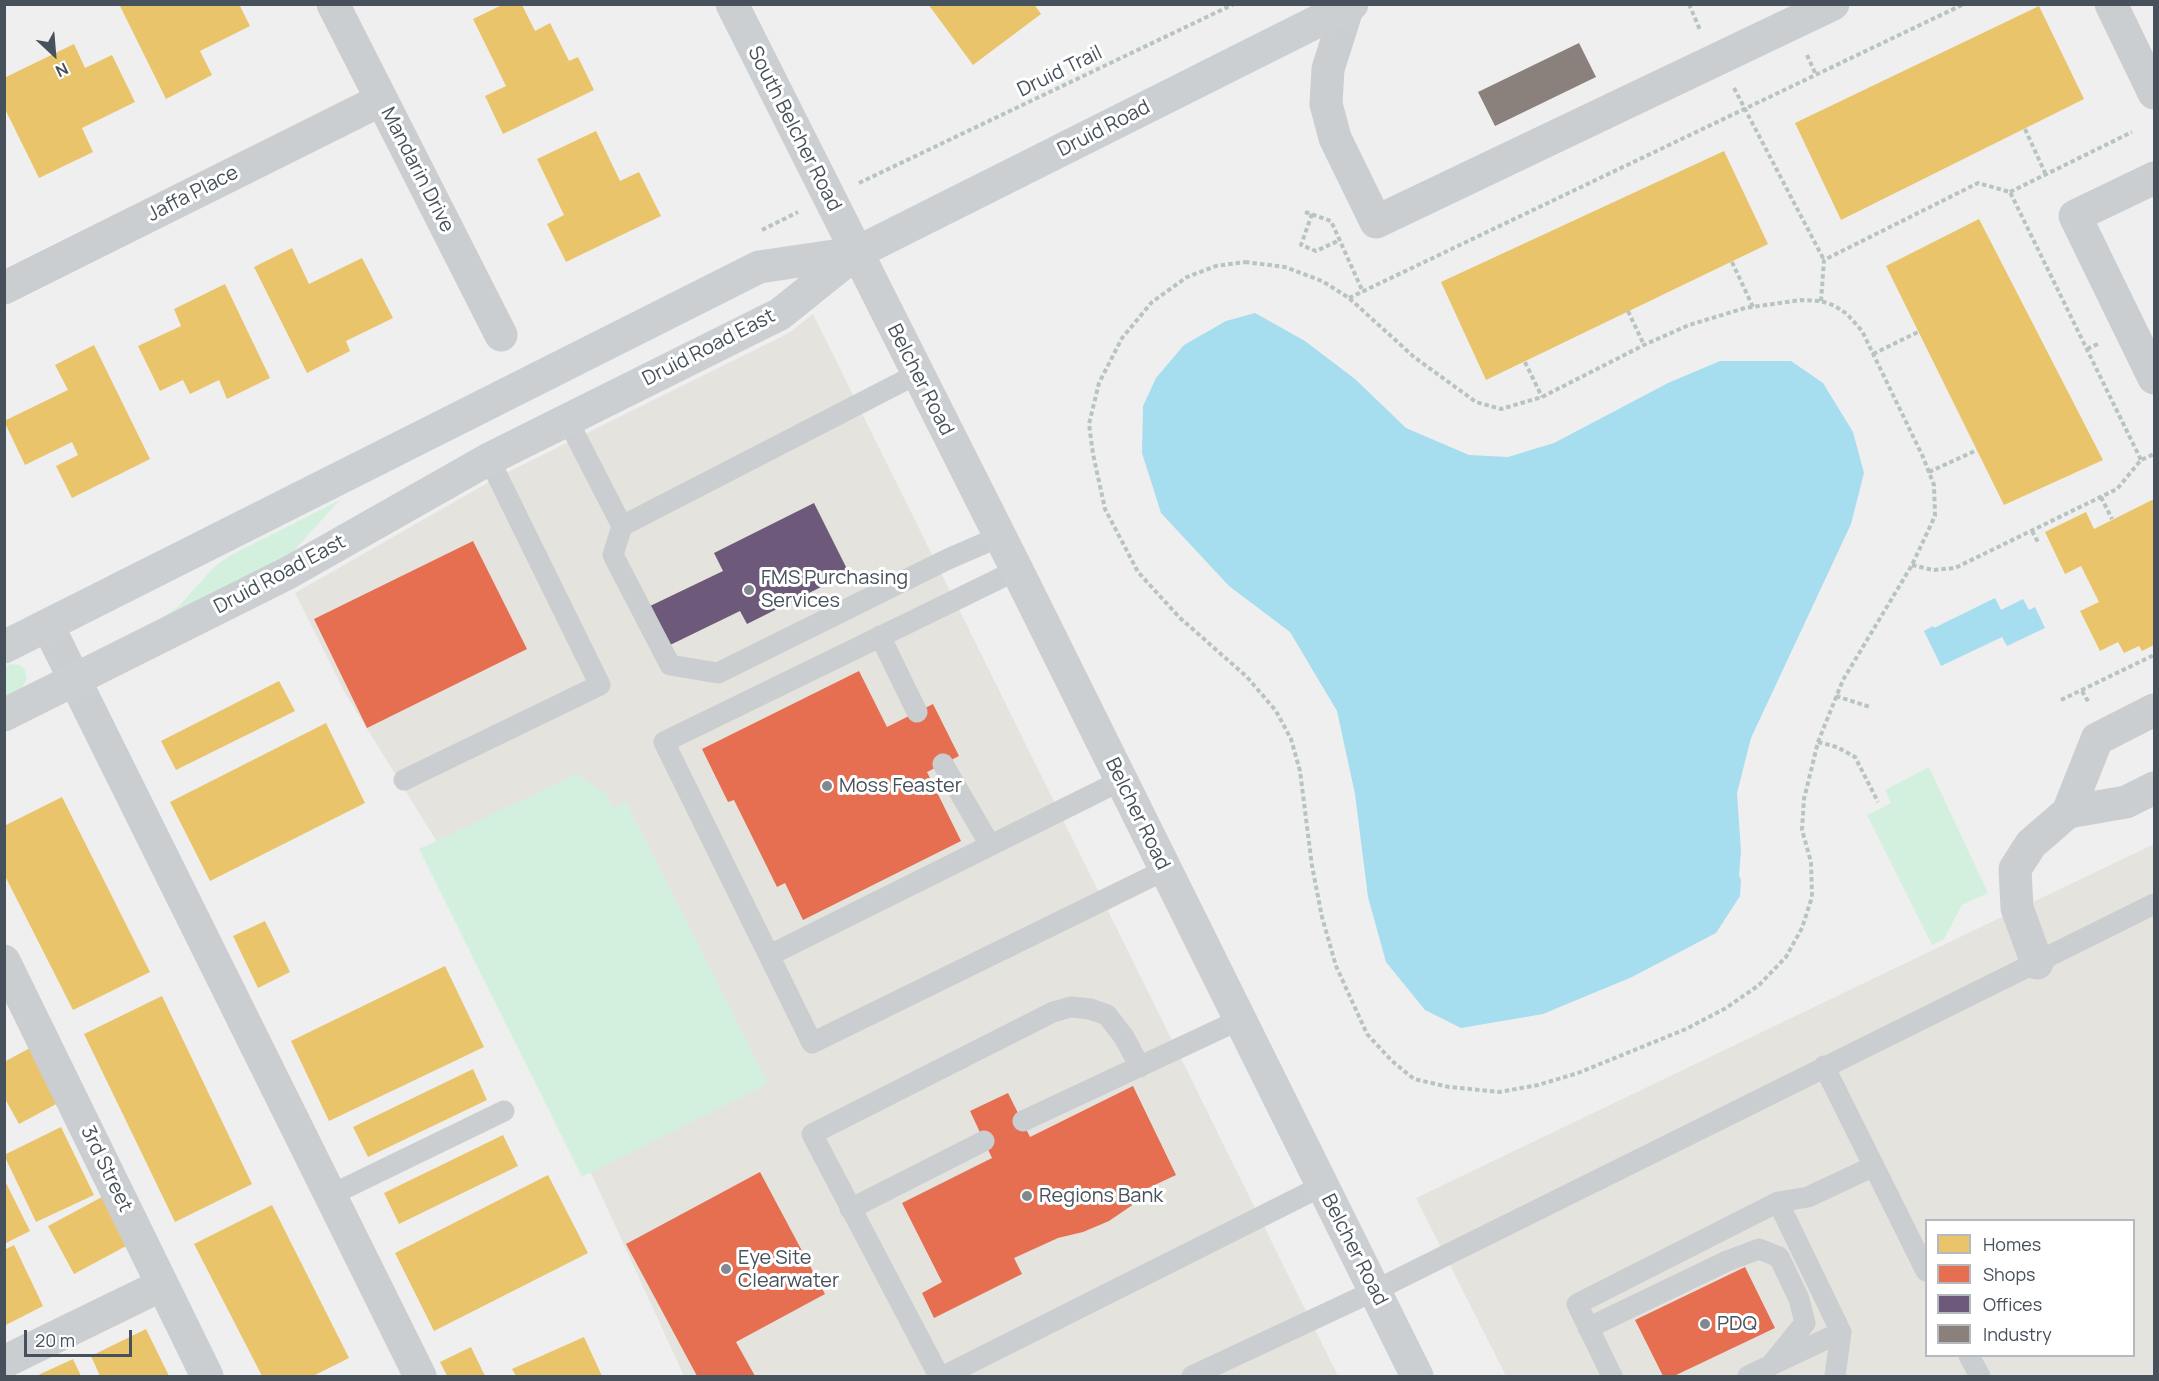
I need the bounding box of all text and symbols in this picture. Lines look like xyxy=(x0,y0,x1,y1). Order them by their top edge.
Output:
north arrow xyxy=(24,24,84,84)
street label: Druid Trail xyxy=(1014,41,1106,103)
street label: South Belcher Road xyxy=(742,43,846,215)
text: N xyxy=(52,58,72,83)
street label: Druid Road xyxy=(1054,96,1154,162)
street label: Mandarin Drive xyxy=(375,103,459,237)
street label: Jaffa Place xyxy=(144,161,242,227)
street label: Druid Road East xyxy=(639,304,779,392)
street label: Belcher Road xyxy=(882,320,958,440)
street label: Druid Road East xyxy=(210,530,350,620)
place label: FMS Purchasing Services xyxy=(761,566,908,613)
marker: FMS Purchasing Services xyxy=(742,583,756,597)
street label: Belcher Road xyxy=(1100,754,1174,874)
place label: Moss Feaster xyxy=(839,774,962,798)
marker: Moss Feaster xyxy=(820,779,834,793)
street label: 3rd Street xyxy=(75,1122,137,1216)
place label: Regions Bank xyxy=(1039,1184,1163,1208)
marker: Regions Bank xyxy=(1020,1189,1034,1203)
street label: Belcher Road xyxy=(1316,1190,1392,1310)
legend xyxy=(1925,1219,2135,1357)
text: Homes xyxy=(1983,1232,2041,1256)
place label: Eye Site Clearwater xyxy=(738,1246,839,1293)
marker: Eye Site Clearwater xyxy=(719,1262,733,1276)
text: Shops xyxy=(1983,1262,2035,1286)
text: Offices xyxy=(1983,1292,2042,1316)
place label: PDQ xyxy=(1717,1312,1757,1336)
marker: PDQ xyxy=(1698,1317,1712,1331)
scale bar xyxy=(27,1318,135,1356)
text: Industry xyxy=(1983,1322,2052,1346)
text: 20 m xyxy=(35,1328,75,1352)

